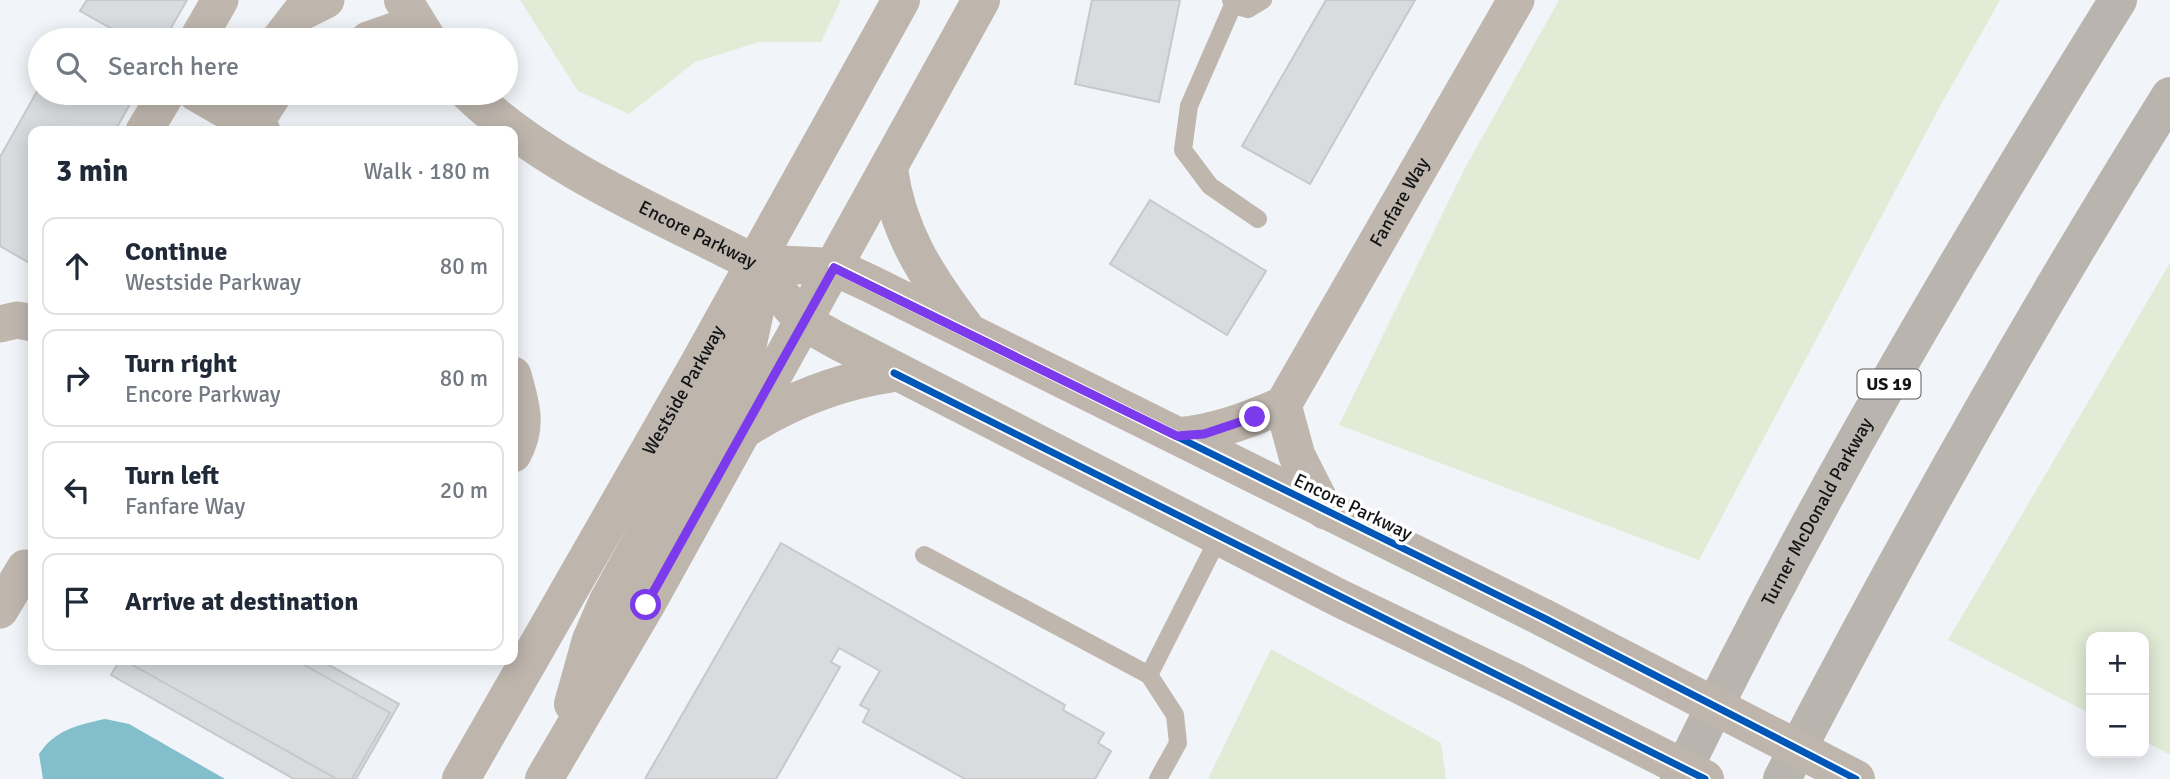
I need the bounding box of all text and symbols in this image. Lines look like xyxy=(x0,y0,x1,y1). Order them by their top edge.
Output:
search box xyxy=(28,28,518,105)
icon: search xyxy=(52,48,90,86)
text: Search here xyxy=(108,51,239,83)
text: 3 min xyxy=(56,153,128,190)
street label: Fanfare Way xyxy=(1365,153,1435,251)
text: Walk · 180 m xyxy=(364,157,490,186)
street label: Encore Parkway xyxy=(635,195,761,274)
text: Continue xyxy=(125,236,227,268)
icon: ahead xyxy=(58,247,96,285)
text: 80 m xyxy=(440,252,488,281)
text: Westside Parkway xyxy=(125,268,301,297)
street label: Westside Parkway xyxy=(637,321,730,459)
text: Turn right xyxy=(125,348,237,380)
icon: right xyxy=(58,359,96,397)
text: 80 m xyxy=(440,364,488,393)
road number: US 19 xyxy=(1857,370,1920,398)
text: Encore Parkway xyxy=(125,380,281,409)
route end xyxy=(1239,401,1270,432)
street label: Turner McDonald Parkway xyxy=(1756,413,1878,610)
text: Turn left xyxy=(125,460,219,492)
street label: Encore Parkway xyxy=(1290,468,1416,546)
icon: left xyxy=(58,471,96,509)
text: 20 m xyxy=(440,476,488,505)
text: Fanfare Way xyxy=(125,492,245,521)
icon: arrive xyxy=(58,583,96,621)
text: Arrive at destination xyxy=(125,586,358,618)
route start xyxy=(630,589,661,620)
map controls xyxy=(2086,632,2149,758)
button: + xyxy=(2086,632,2149,695)
button: − xyxy=(2086,695,2149,758)

